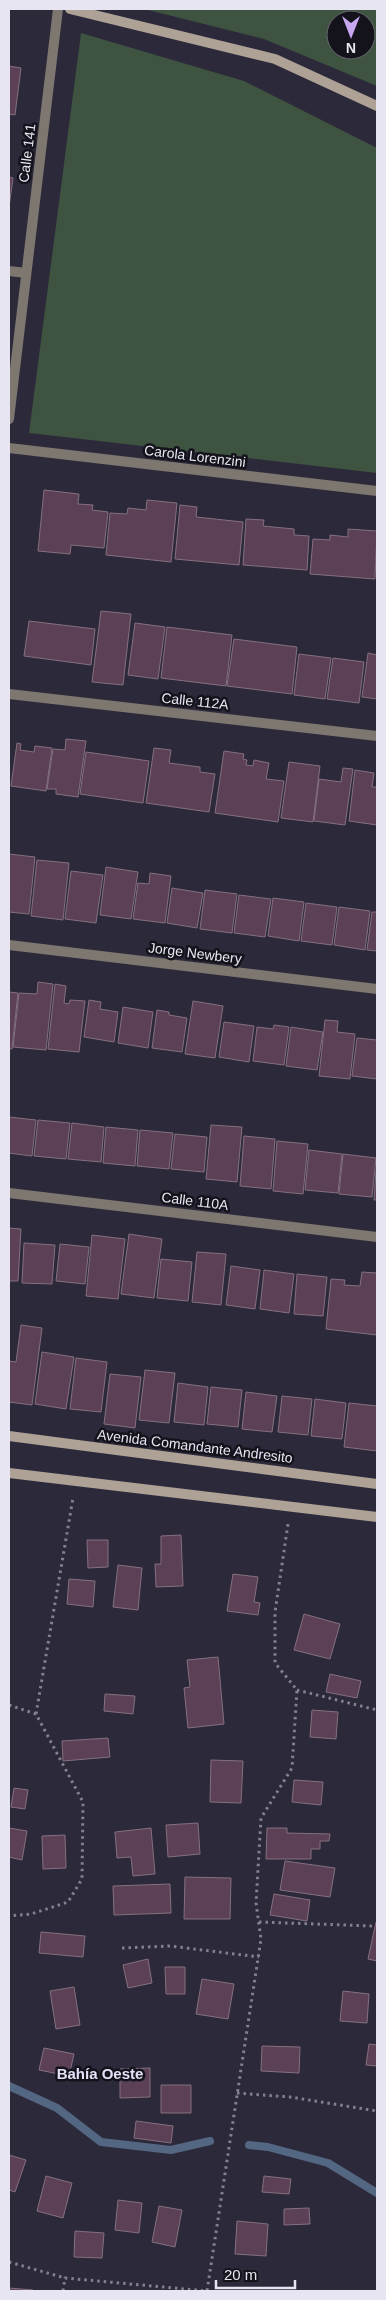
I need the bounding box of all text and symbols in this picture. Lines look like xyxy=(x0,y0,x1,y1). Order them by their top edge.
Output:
north arrow xyxy=(326,10,376,60)
text: N xyxy=(346,40,356,56)
street label: Calle 141 xyxy=(15,122,39,183)
street label: Carola Lorenzini xyxy=(143,442,247,470)
street label: Calle 112A xyxy=(161,690,230,713)
street label: Jorge Newbery xyxy=(147,939,243,967)
street label: Calle 110A xyxy=(161,1189,230,1213)
street label: Avenida Comandante Andresito xyxy=(96,1426,294,1466)
district label: Bahía Oeste xyxy=(57,2065,143,2082)
scale bar xyxy=(216,2258,295,2290)
text: 20 m xyxy=(224,2266,257,2283)

